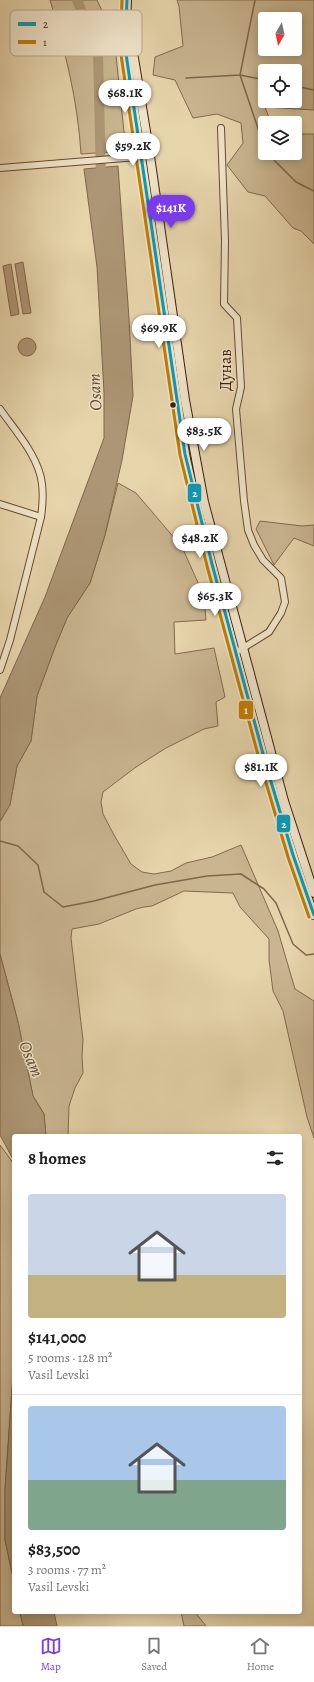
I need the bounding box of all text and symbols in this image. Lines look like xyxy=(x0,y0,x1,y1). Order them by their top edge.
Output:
legend xyxy=(10,10,142,56)
north arrow xyxy=(258,12,302,56)
map controls xyxy=(258,12,302,160)
text: 2 xyxy=(43,17,48,32)
text: 1 xyxy=(43,35,47,50)
button: locate xyxy=(258,64,302,108)
pin: $68.1K xyxy=(92,80,158,114)
text: $68.1K xyxy=(107,84,143,101)
button: layers xyxy=(258,116,302,160)
pin: $59.2K xyxy=(100,133,166,167)
text: $59.2K xyxy=(115,137,151,154)
pin: $141K xyxy=(143,195,199,229)
text: $141K xyxy=(156,199,186,216)
pin: $69.9K xyxy=(126,315,192,349)
text: $69.9K xyxy=(141,319,177,336)
street label: Дунав xyxy=(215,349,237,391)
water label: Osam xyxy=(83,373,107,411)
unlabelled marker xyxy=(168,400,178,410)
pin: $83.5K xyxy=(171,418,237,452)
text: $83.5K xyxy=(186,422,222,439)
line badge: 2 xyxy=(187,483,202,503)
text: 2 xyxy=(192,486,198,501)
pin: $48.2K xyxy=(167,525,233,559)
text: $48.2K xyxy=(182,529,218,546)
pin: $65.3K xyxy=(182,583,248,617)
text: $65.3K xyxy=(197,587,233,604)
line badge: 1 xyxy=(238,700,254,720)
text: 1 xyxy=(244,703,248,718)
pin: $81.1K xyxy=(228,754,294,788)
text: $81.1K xyxy=(244,758,278,775)
line badge: 2 xyxy=(276,814,291,833)
text: 2 xyxy=(281,817,287,832)
water label: Osam xyxy=(13,1037,49,1081)
text: 8 homes xyxy=(28,1147,86,1170)
icon: filters xyxy=(264,1147,286,1169)
icon: home xyxy=(121,1220,193,1292)
text: $141,000 xyxy=(28,1326,86,1349)
text: 5 rooms · 128 m² xyxy=(28,1349,112,1366)
text: Vasil Levski xyxy=(28,1366,89,1383)
icon: home xyxy=(121,1432,193,1504)
text: $83,500 xyxy=(28,1538,80,1561)
text: 3 rooms · 77 m² xyxy=(28,1561,106,1578)
text: Vasil Levski xyxy=(28,1578,89,1595)
tab: Map xyxy=(40,1635,62,1674)
tab: Saved xyxy=(141,1635,167,1674)
tab: Home xyxy=(247,1635,274,1674)

